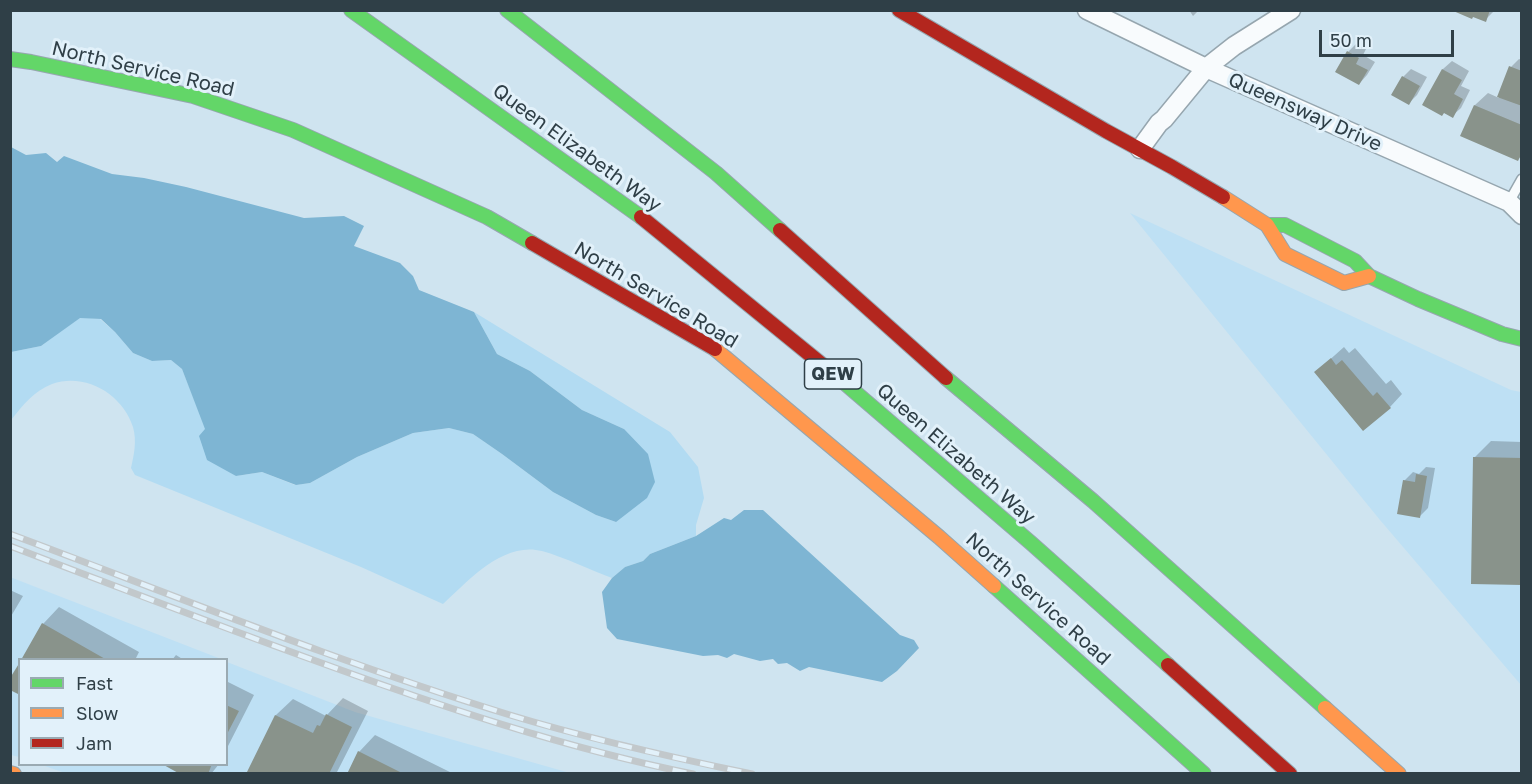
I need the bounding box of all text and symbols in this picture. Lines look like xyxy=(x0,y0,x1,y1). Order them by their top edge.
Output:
scale bar xyxy=(1322,18,1457,56)
text: 50 m xyxy=(1330,29,1372,51)
street label: North Service Road xyxy=(49,36,237,102)
street label: Queensway Drive xyxy=(1225,67,1385,157)
street label: Queen Elizabeth Way xyxy=(488,79,666,217)
street label: North Service Road xyxy=(570,237,742,353)
road number: QEW xyxy=(804,359,862,389)
street label: Queen Elizabeth Way xyxy=(872,378,1040,530)
street label: North Service Road xyxy=(961,528,1115,670)
legend xyxy=(18,658,228,766)
text: Fast xyxy=(76,672,113,694)
text: Slow xyxy=(76,702,118,724)
text: Jam xyxy=(76,732,112,754)

